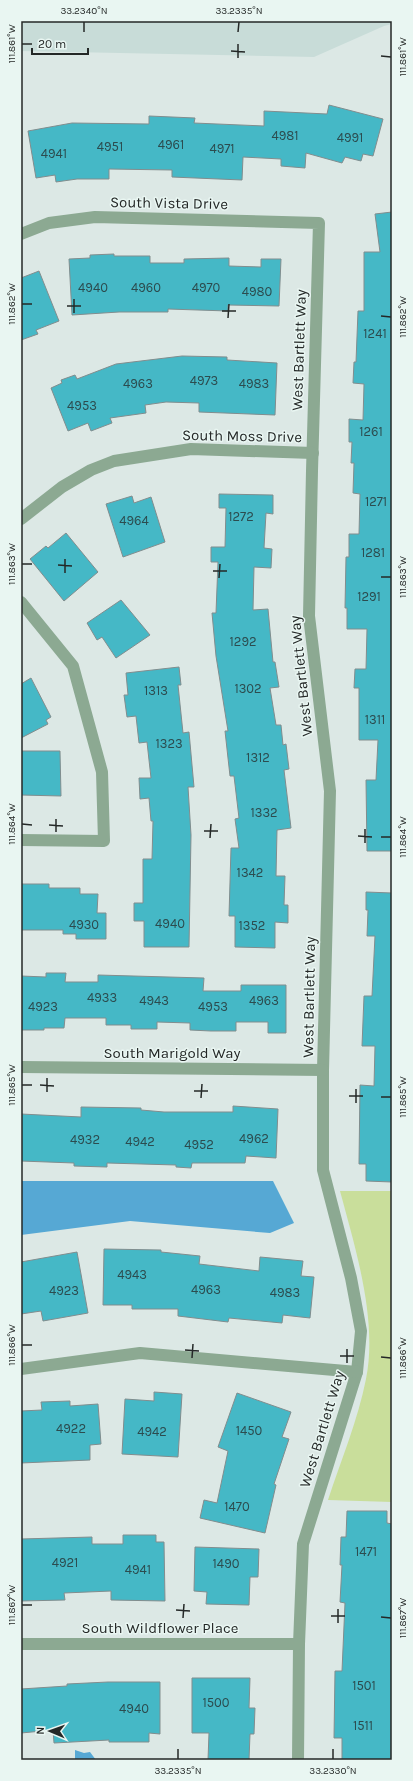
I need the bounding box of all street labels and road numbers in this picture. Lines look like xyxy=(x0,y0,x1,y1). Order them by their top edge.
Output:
street label: South Vista Drive xyxy=(110,193,228,213)
street label: West Bartlett Way xyxy=(288,289,310,411)
street label: South Moss Drive xyxy=(182,426,302,446)
street label: West Bartlett Way xyxy=(286,615,316,737)
street label: West Bartlett Way xyxy=(299,936,319,1058)
street label: South Marigold Way xyxy=(104,1044,240,1062)
street label: West Bartlett Way xyxy=(296,1368,348,1490)
street label: South Wildflower Place xyxy=(82,1619,238,1637)

